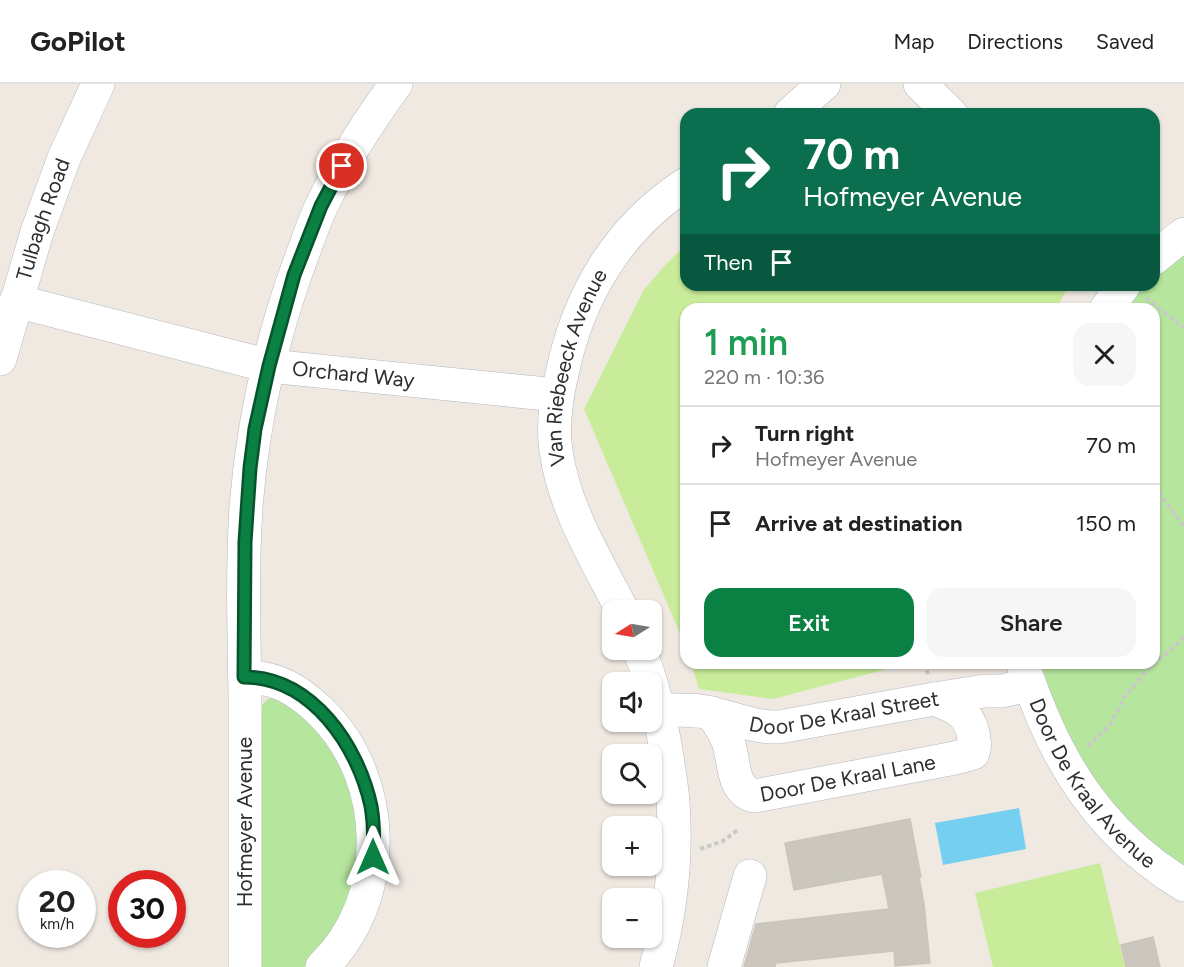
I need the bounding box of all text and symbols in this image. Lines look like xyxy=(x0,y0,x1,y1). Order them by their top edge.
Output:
text: GoPilot xyxy=(30,24,126,58)
text: Map xyxy=(893,29,934,54)
text: Directions xyxy=(967,29,1063,54)
text: Saved xyxy=(1096,29,1154,54)
text: 70 m xyxy=(803,129,900,180)
icon: right xyxy=(704,132,782,210)
pin xyxy=(316,140,367,191)
icon: arrive xyxy=(325,149,358,182)
street label: Tulbagh Road xyxy=(11,155,75,283)
text: Hofmeyer Avenue xyxy=(803,180,1022,213)
icon: arrive xyxy=(765,246,798,279)
text: Then xyxy=(704,249,753,276)
street label: Van Riebeeck Avenue xyxy=(541,264,612,468)
text: 1 min xyxy=(704,321,788,364)
button: close xyxy=(1073,323,1136,386)
street label: Orchard Way xyxy=(291,355,416,393)
text: 220 m · 10:36 xyxy=(704,365,824,389)
text: Turn right xyxy=(755,420,854,447)
icon: right xyxy=(704,429,737,462)
text: 70 m xyxy=(1086,432,1136,459)
text: Hofmeyer Avenue xyxy=(755,447,917,471)
icon: arrive xyxy=(704,507,737,540)
text: Arrive at destination xyxy=(755,510,963,537)
text: 150 m xyxy=(1076,510,1136,537)
button: Exit xyxy=(704,588,914,657)
button: Share xyxy=(926,588,1136,657)
north arrow xyxy=(602,600,662,660)
map controls xyxy=(602,600,662,948)
button: sound xyxy=(602,672,662,732)
street label: Door De Kraal Street xyxy=(747,685,941,739)
street label: Door De Kraal Avenue xyxy=(1024,695,1161,873)
street label: Hofmeyer Avenue xyxy=(232,737,257,907)
button: search xyxy=(602,744,662,804)
street label: Door De Kraal Lane xyxy=(758,749,937,807)
button: + xyxy=(602,816,662,876)
position arrow xyxy=(341,825,405,889)
speed limit sign: 30 xyxy=(108,870,186,948)
text: 20 xyxy=(39,883,75,920)
button: − xyxy=(602,888,662,948)
text: km/h xyxy=(40,915,74,933)

